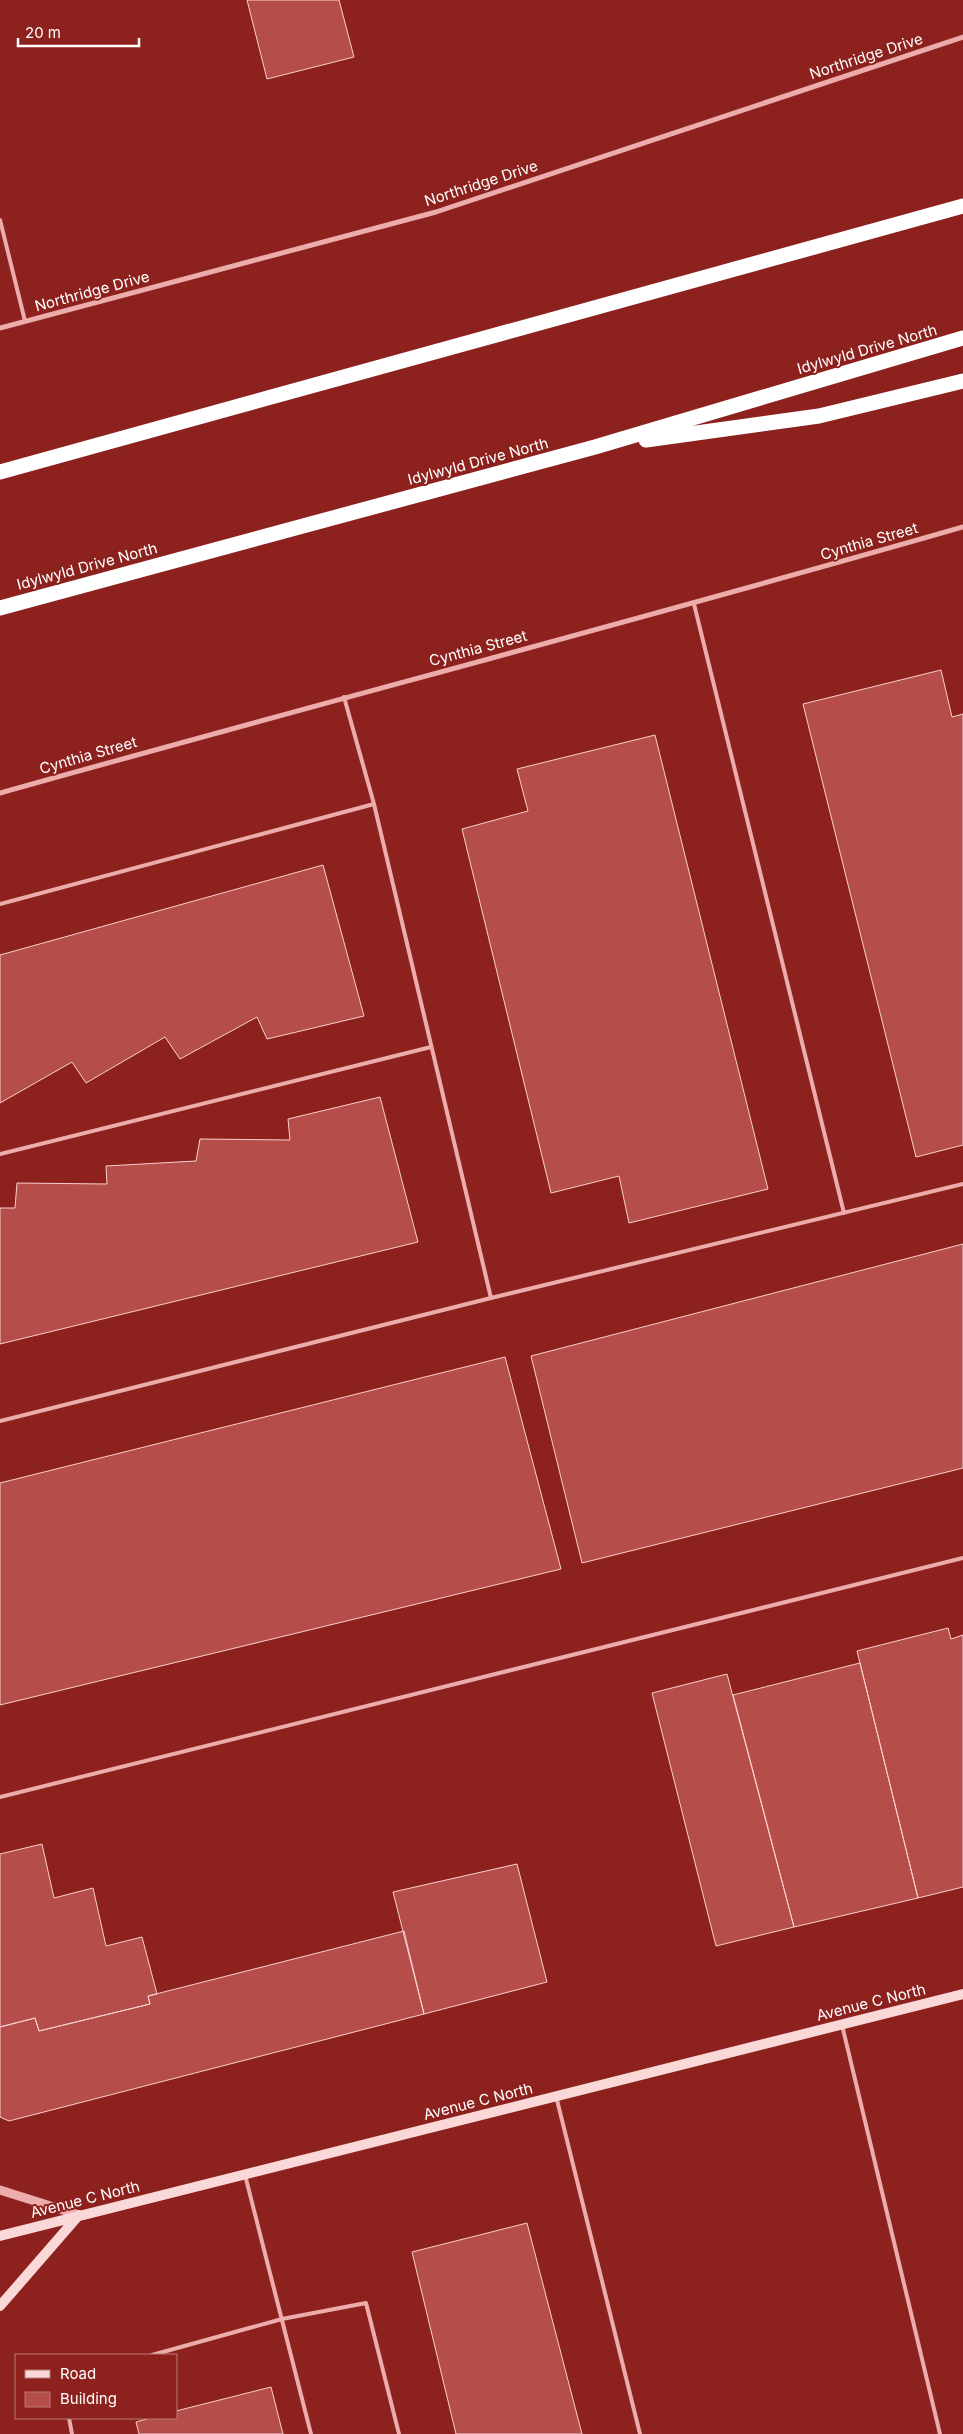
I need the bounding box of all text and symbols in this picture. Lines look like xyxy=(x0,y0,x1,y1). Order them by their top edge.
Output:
scale bar xyxy=(18,15,139,47)
text: 20 m xyxy=(25,23,61,42)
street label: Northridge Drive xyxy=(807,29,925,83)
street label: Northridge Drive xyxy=(422,156,540,210)
street label: Northridge Drive xyxy=(33,267,151,315)
street label: Idylwyld Drive North xyxy=(795,320,939,378)
street label: Idylwyld Drive North xyxy=(406,433,550,489)
street label: Cynthia Street xyxy=(818,518,920,564)
street label: Idylwyld Drive North xyxy=(15,538,159,594)
street label: Cynthia Street xyxy=(427,626,529,670)
street label: Cynthia Street xyxy=(37,732,139,778)
street label: Avenue C North xyxy=(814,1979,928,2025)
street label: Avenue C North xyxy=(421,2078,535,2124)
street label: Avenue C North xyxy=(28,2176,142,2222)
legend xyxy=(15,2354,178,2419)
text: Road xyxy=(60,2364,96,2383)
text: Building xyxy=(60,2389,117,2408)

